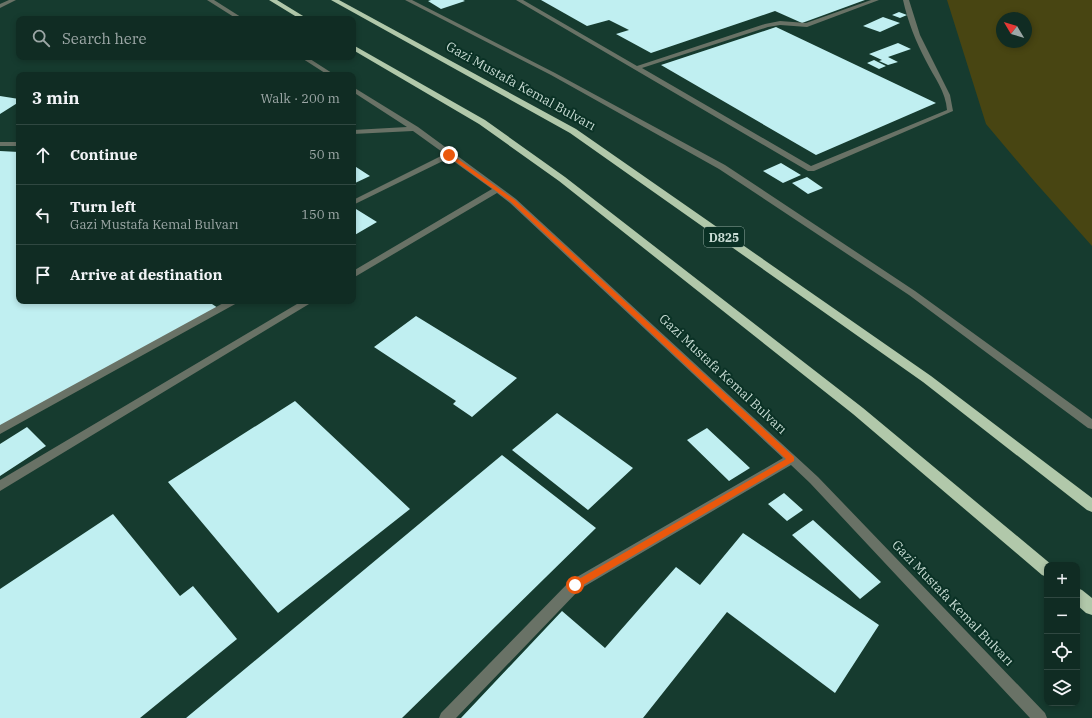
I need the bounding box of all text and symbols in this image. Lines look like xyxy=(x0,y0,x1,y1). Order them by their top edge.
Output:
north arrow xyxy=(996,12,1032,48)
search box xyxy=(16,16,356,60)
icon: search xyxy=(30,27,52,49)
text: Search here xyxy=(62,29,147,48)
street label: Gazi Mustafa Kemal Bulvarı xyxy=(443,38,599,134)
text: 3 min xyxy=(32,87,80,109)
text: Walk · 200 m xyxy=(261,90,340,107)
icon: ahead xyxy=(32,144,54,166)
text: Continue xyxy=(70,145,137,164)
text: 50 m xyxy=(309,146,340,163)
route end xyxy=(440,146,458,164)
text: Turn left xyxy=(70,197,136,216)
icon: left xyxy=(32,204,54,226)
text: 150 m xyxy=(301,206,340,223)
text: Gazi Mustafa Kemal Bulvarı xyxy=(70,216,239,233)
road number: D825 xyxy=(704,227,744,247)
icon: arrive xyxy=(32,264,54,286)
text: Arrive at destination xyxy=(70,265,222,284)
street label: Gazi Mustafa Kemal Bulvarı xyxy=(656,310,790,438)
street label: Gazi Mustafa Kemal Bulvarı xyxy=(888,536,1018,670)
map controls xyxy=(1044,562,1080,706)
button: + xyxy=(1044,562,1080,598)
route start xyxy=(566,576,584,594)
button: − xyxy=(1044,598,1080,634)
button: locate xyxy=(1044,634,1080,670)
button: layers xyxy=(1044,670,1080,706)

